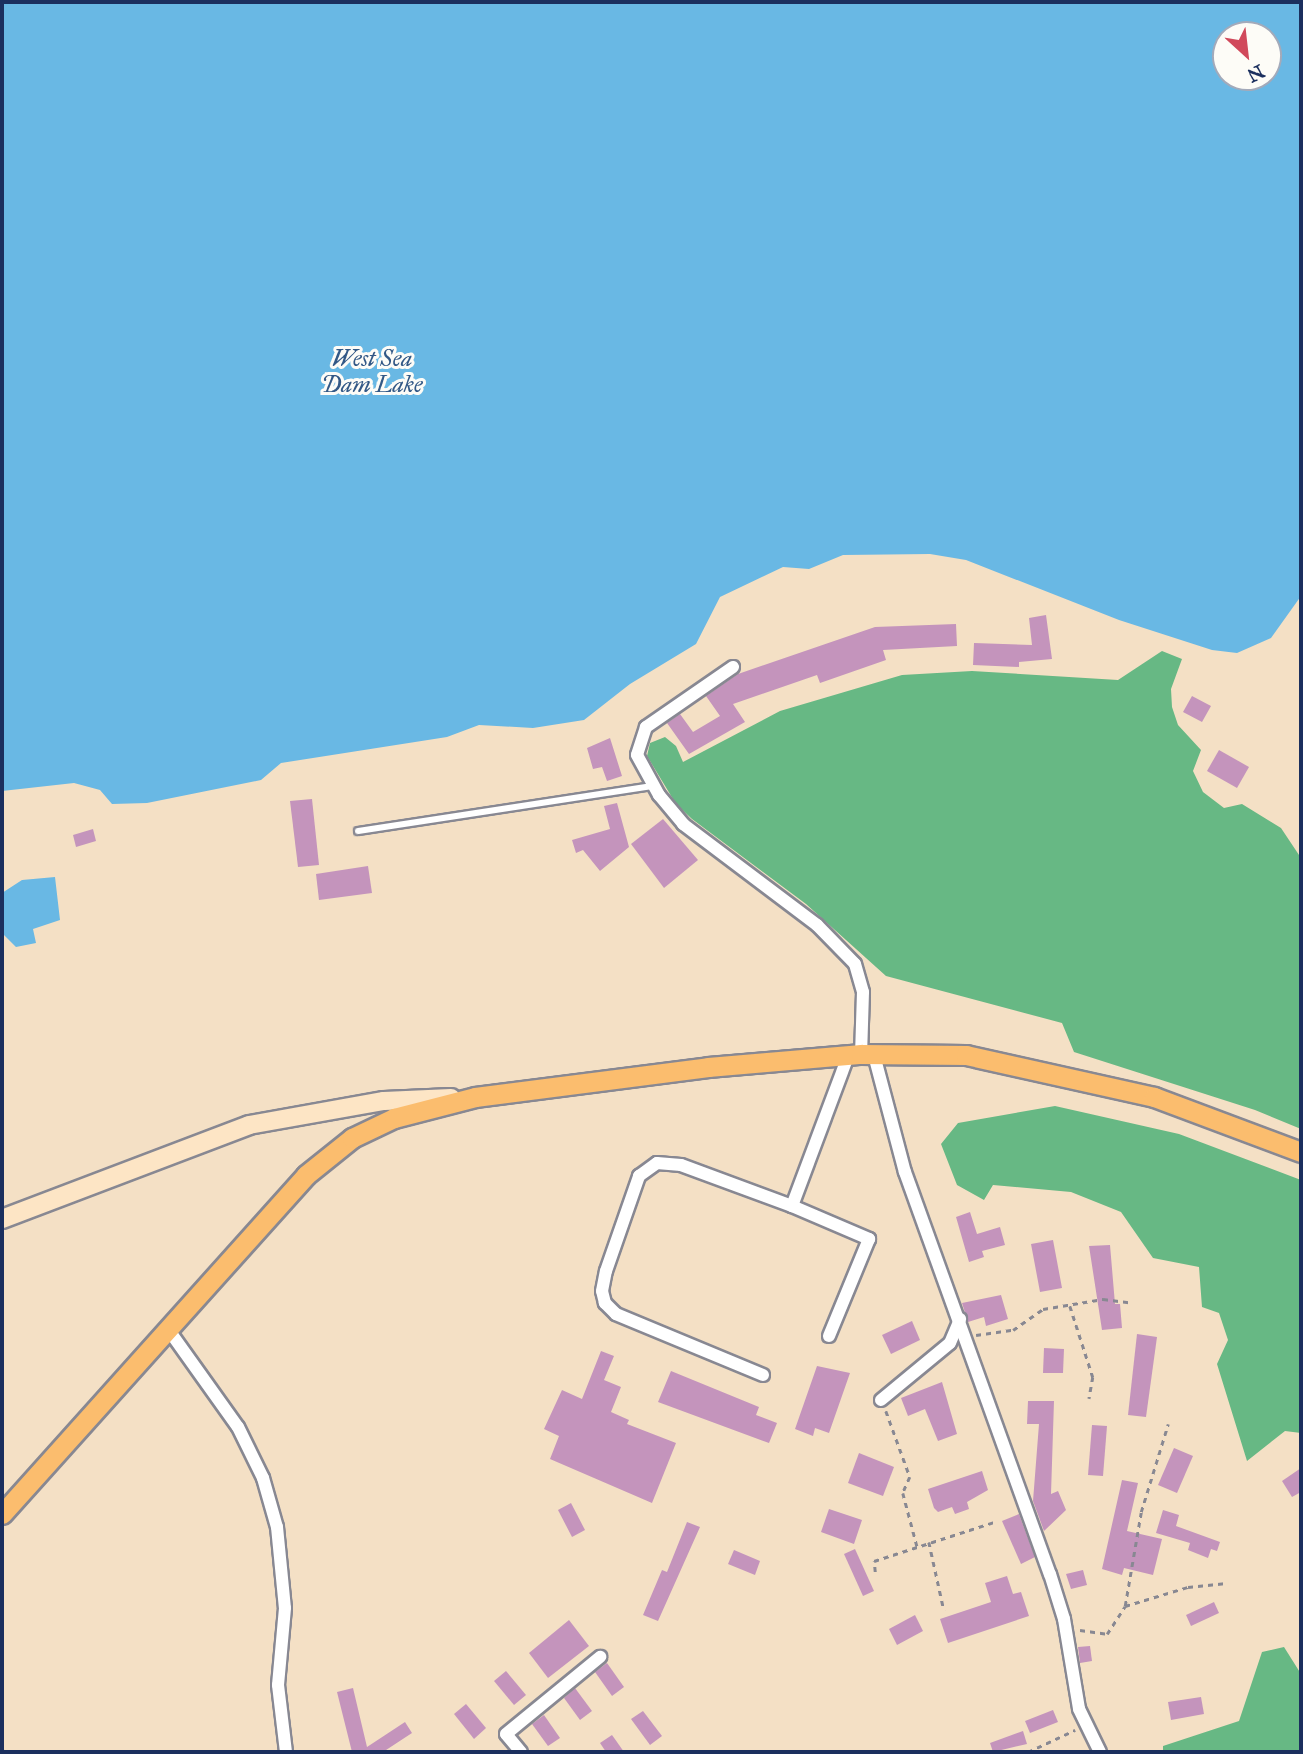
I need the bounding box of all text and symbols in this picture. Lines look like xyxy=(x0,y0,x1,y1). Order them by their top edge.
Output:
north arrow xyxy=(1212,21,1282,91)
text: N xyxy=(1243,59,1268,87)
water label: West Sea Dam Lake xyxy=(322,344,422,398)

